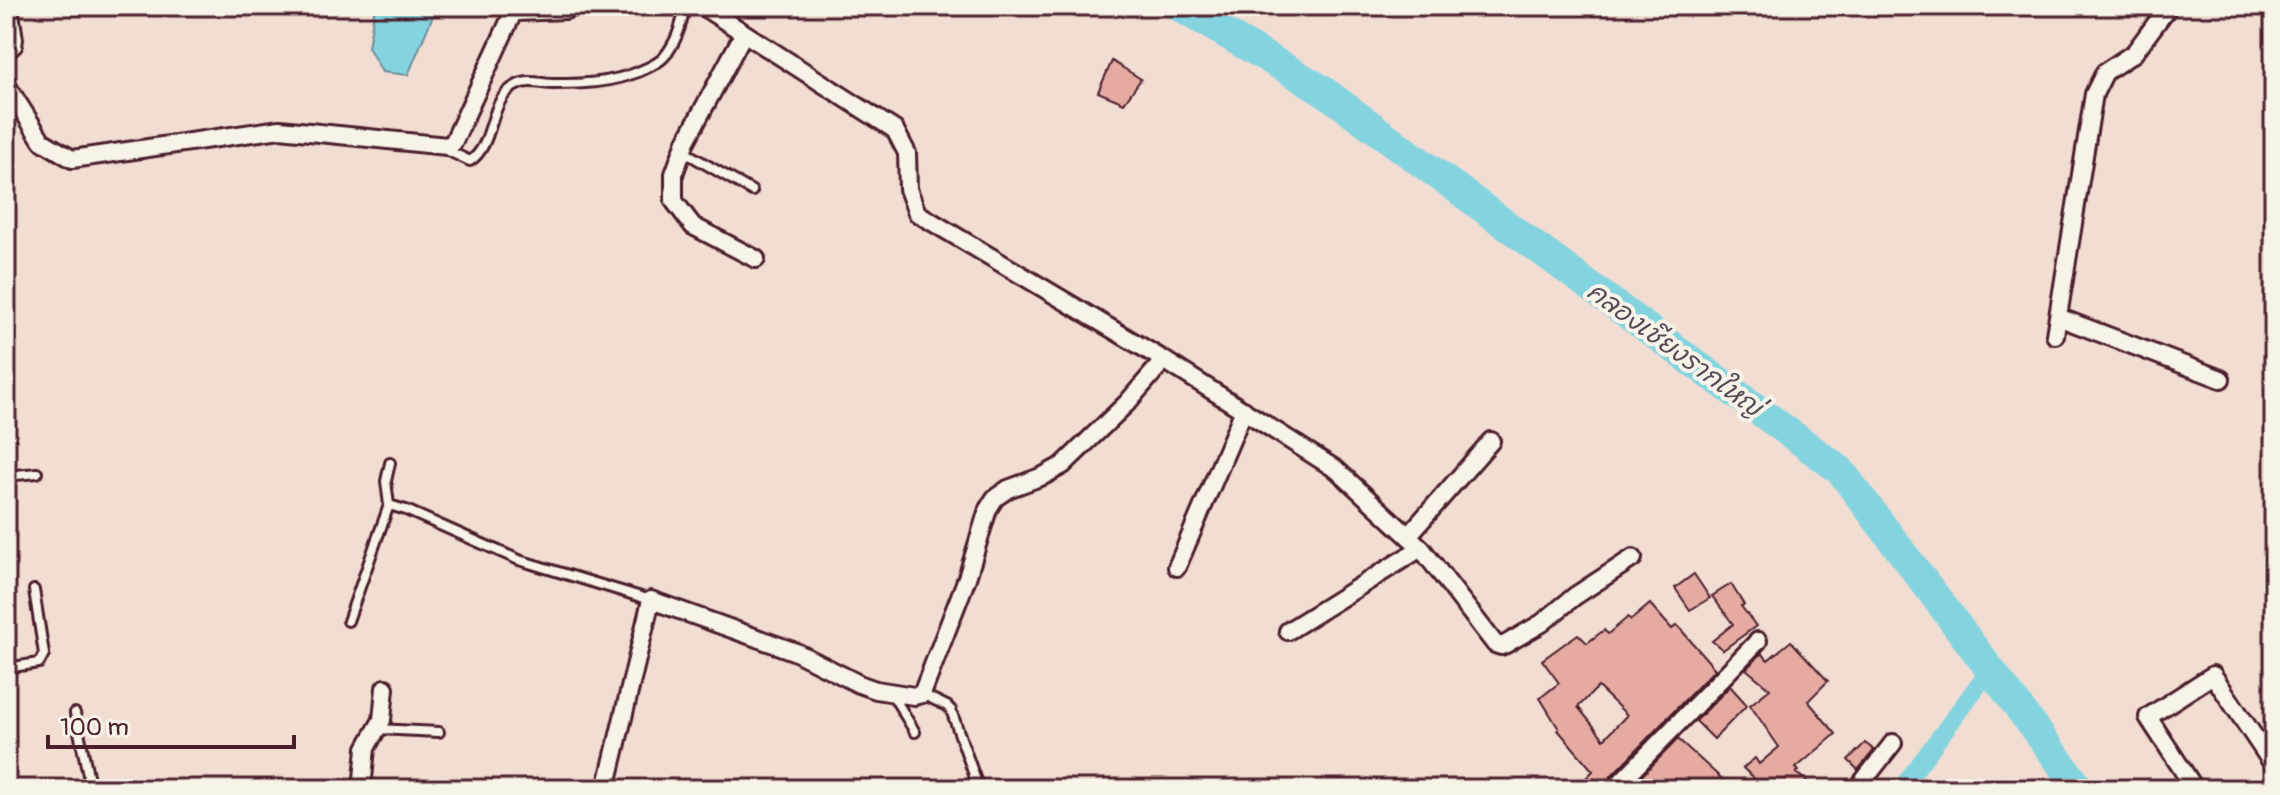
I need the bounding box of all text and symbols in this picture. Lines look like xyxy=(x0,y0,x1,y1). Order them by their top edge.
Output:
water label: คลองเชียงรากใหญ่ xyxy=(1581,274,1773,427)
scale bar xyxy=(48,699,294,749)
text: 100 m xyxy=(60,713,129,742)

